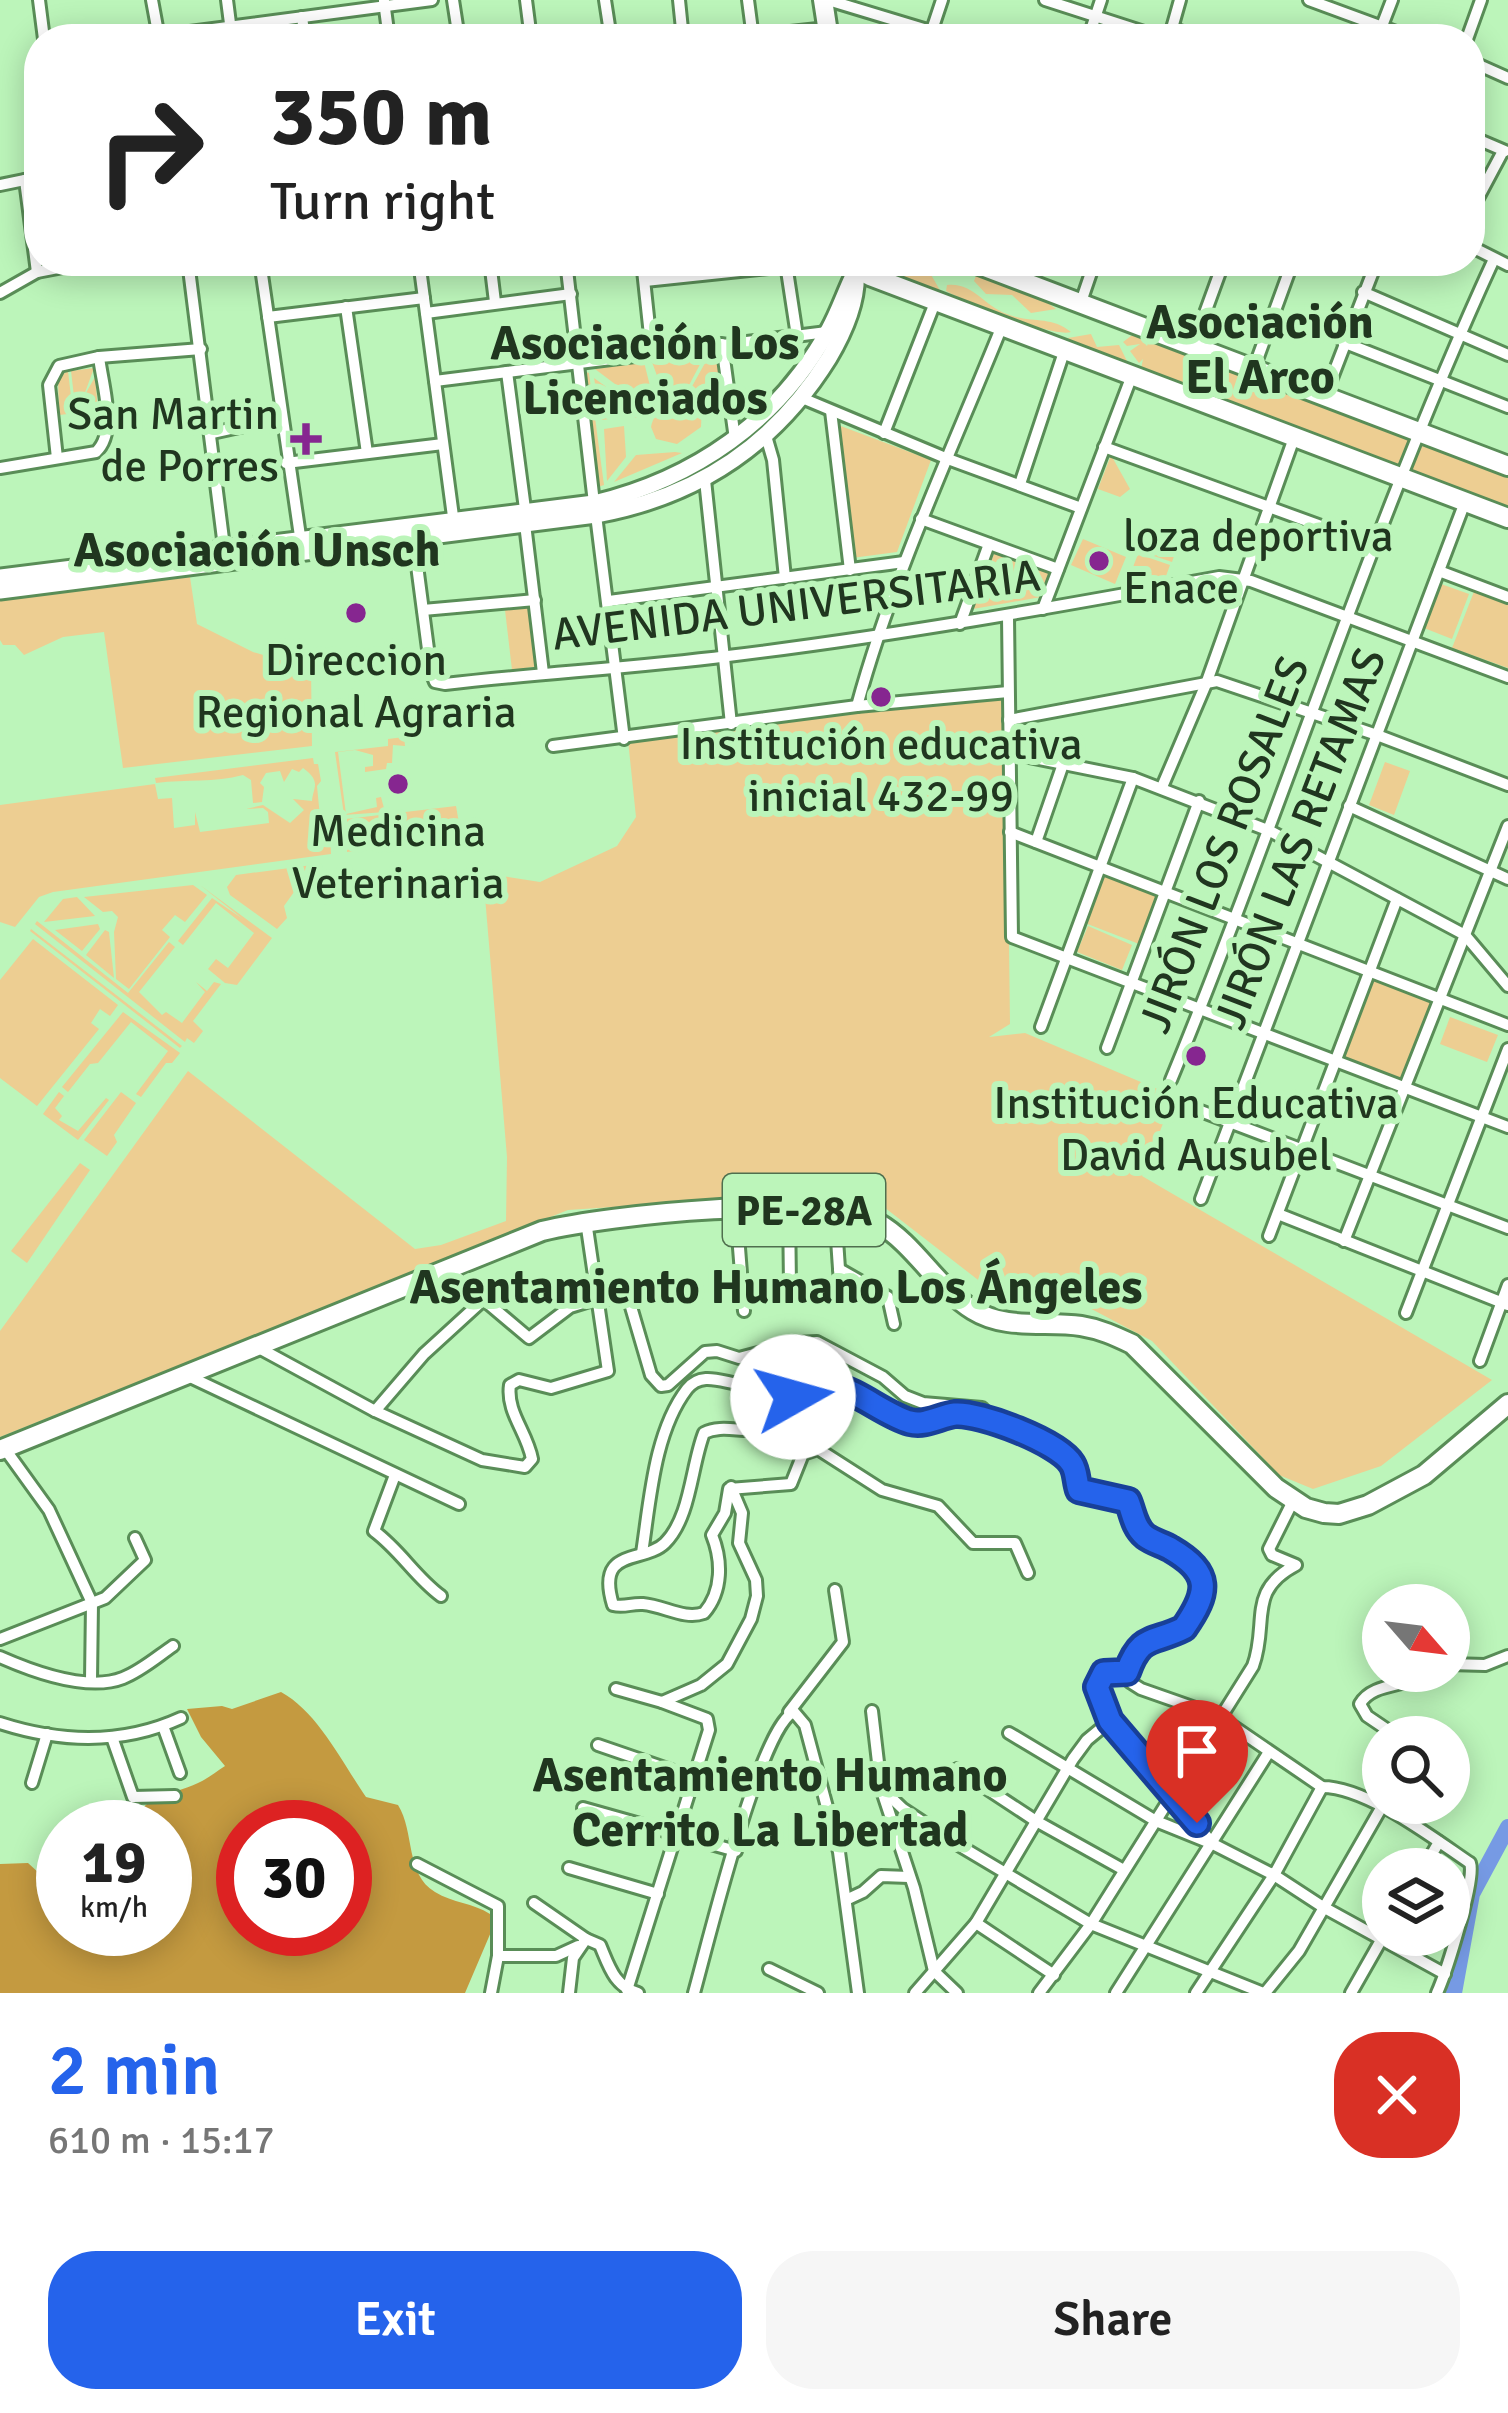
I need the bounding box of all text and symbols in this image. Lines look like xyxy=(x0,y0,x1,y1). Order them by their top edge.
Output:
text: 350 m xyxy=(270,65,492,169)
icon: right xyxy=(72,72,228,228)
text: Turn right xyxy=(270,168,495,235)
district label: Asociación El Arco xyxy=(1146,293,1374,407)
district label: Asociación Los Licenciados xyxy=(490,314,800,428)
place label: San Martin de Porres xyxy=(67,387,279,494)
marker: San Martin de Porres xyxy=(290,423,322,455)
place label: loza deportiva Enace xyxy=(1123,509,1393,616)
district label: Asociación Unsch xyxy=(73,521,441,580)
street label: AVENIDA UNIVERSITARIA xyxy=(549,548,1043,663)
marker: loza deportiva Enace xyxy=(1086,548,1112,574)
marker: Direccion Regional Agraria xyxy=(343,600,369,626)
place label: Direccion Regional Agraria xyxy=(196,633,516,740)
street label: JIRÓN LAS RETAMAS xyxy=(1202,640,1398,1037)
street label: JIRÓN LOS ROSALES xyxy=(1127,649,1321,1040)
marker: Institución educativa inicial 432-99 xyxy=(868,684,894,710)
place label: Institución educativa inicial 432-99 xyxy=(680,717,1082,824)
marker: Medicina Veterinaria xyxy=(385,771,411,797)
place label: Medicina Veterinaria xyxy=(291,804,505,911)
marker: Institución Educativa David Ausubel xyxy=(1183,1043,1209,1069)
place label: Institución Educativa David Ausubel xyxy=(993,1076,1399,1183)
road number: PE-28A xyxy=(723,1174,885,1246)
district label: Asentamiento Humano Los Ángeles xyxy=(409,1257,1143,1317)
position arrow xyxy=(730,1334,856,1460)
north arrow xyxy=(1362,1584,1470,1692)
map controls xyxy=(1362,1584,1470,1956)
pin xyxy=(1146,1700,1248,1823)
button: search xyxy=(1362,1716,1470,1824)
icon: arrive xyxy=(1164,1718,1230,1784)
district label: Asentamiento Humano Cerrito La Libertad xyxy=(532,1746,1008,1860)
speed limit sign: 30 xyxy=(216,1800,372,1956)
text: 19 xyxy=(82,1826,146,1900)
button: layers xyxy=(1362,1848,1470,1956)
text: km/h xyxy=(80,1889,148,1926)
text: 2 min xyxy=(48,2026,220,2115)
button: close xyxy=(1334,2032,1460,2158)
text: 610 m · 15:17 xyxy=(48,2116,275,2164)
button: Exit xyxy=(48,2251,742,2389)
button: Share xyxy=(766,2251,1460,2389)

